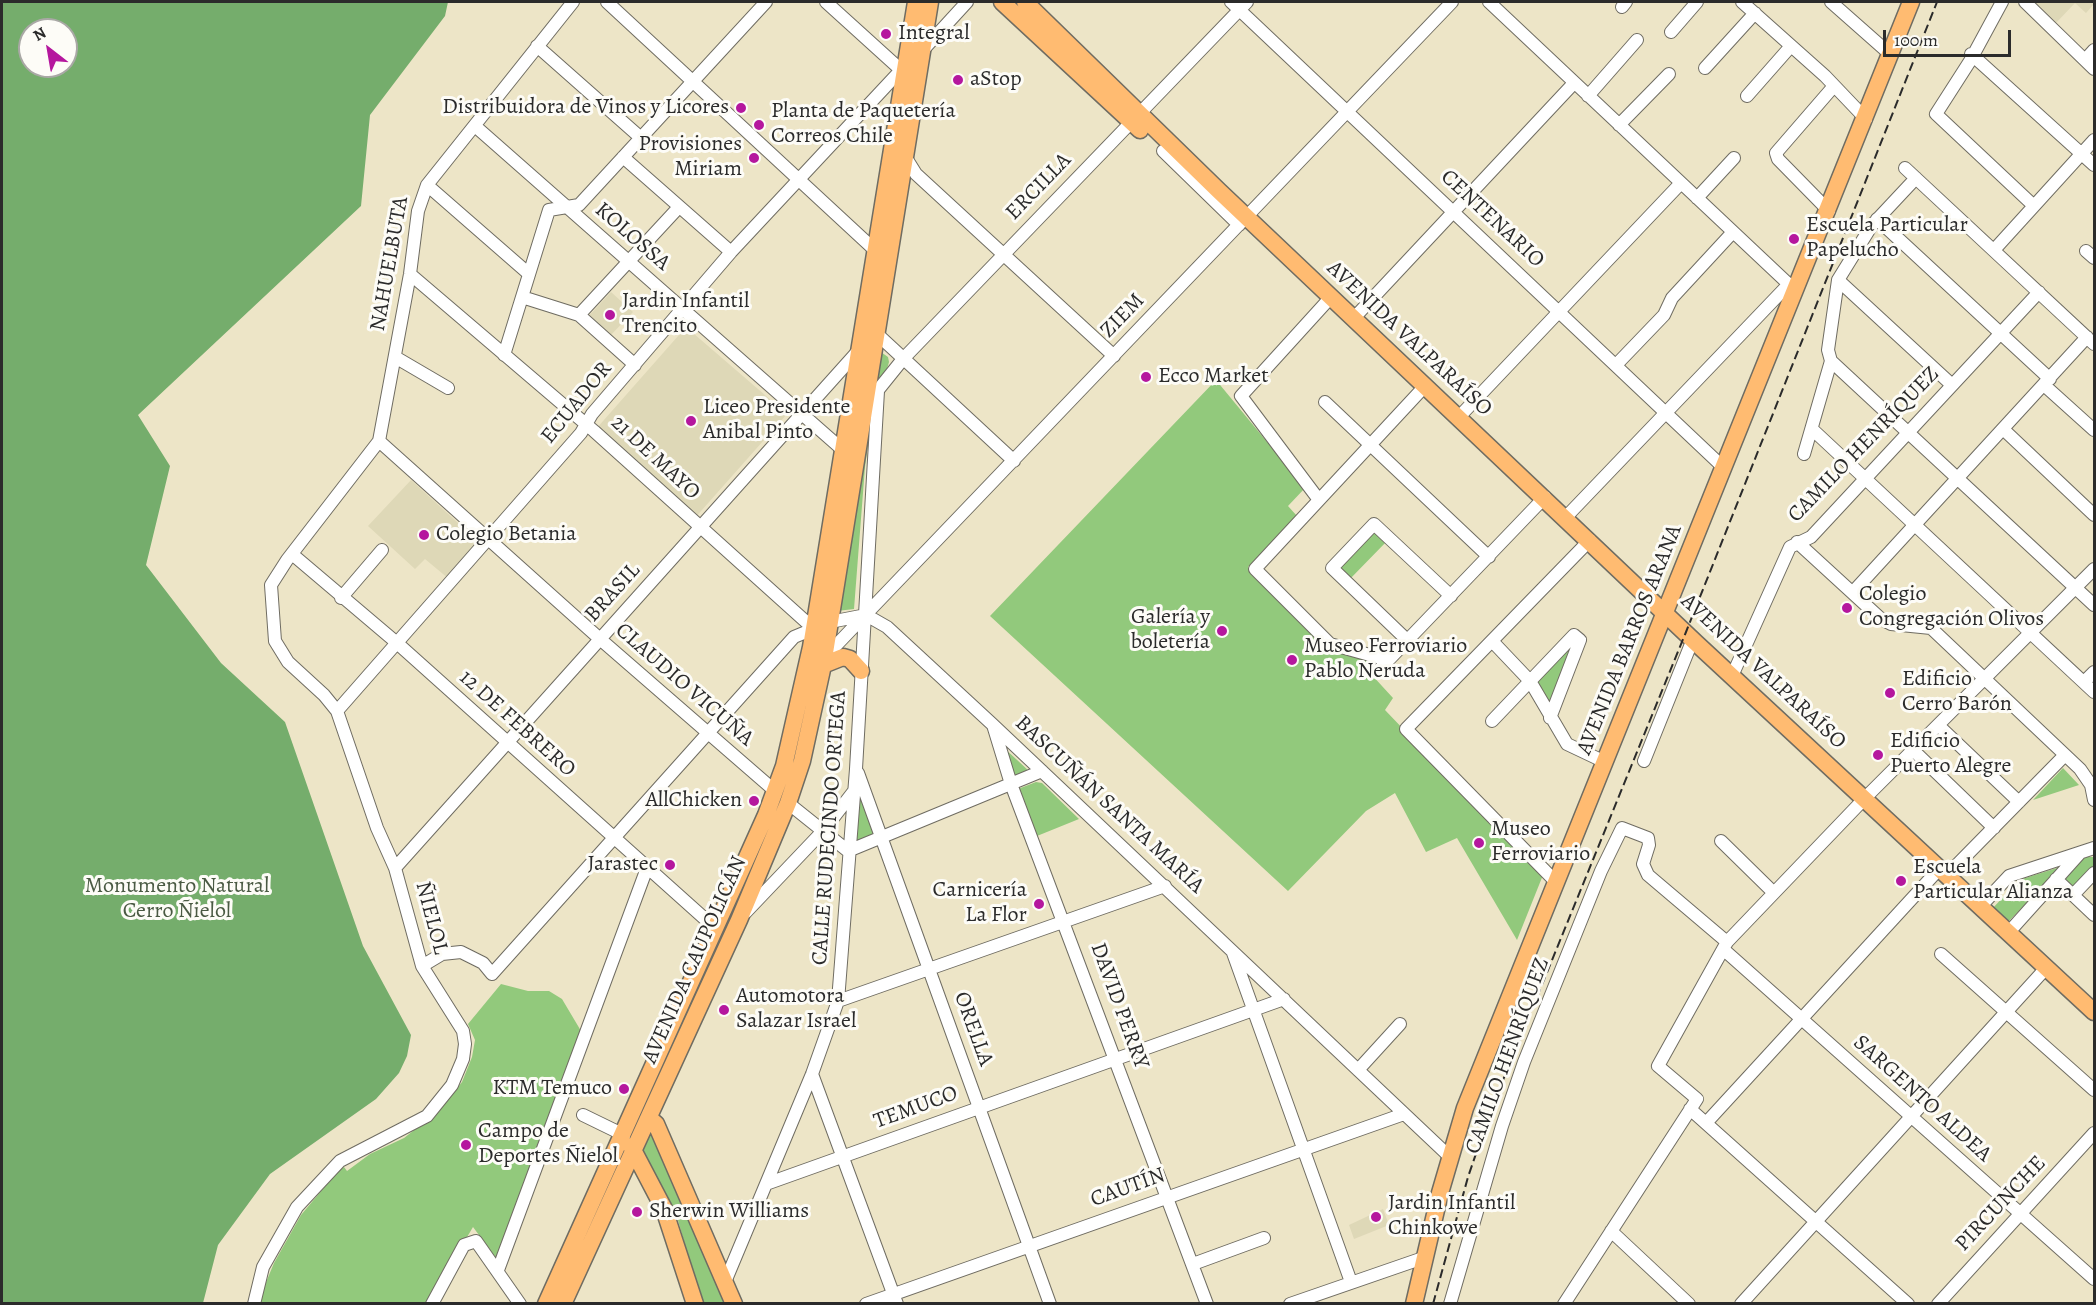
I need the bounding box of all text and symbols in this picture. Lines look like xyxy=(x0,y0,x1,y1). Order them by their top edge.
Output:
north arrow xyxy=(18,18,78,78)
scale bar xyxy=(1886,18,2014,56)
place label: Integral xyxy=(898,21,970,47)
text: N xyxy=(29,22,50,47)
marker: Integral xyxy=(879,27,893,41)
text: 100 m xyxy=(1894,28,1938,52)
place label: aStop xyxy=(970,67,1022,93)
marker: aStop xyxy=(951,73,965,87)
place label: Distribuidora de Vinos y Licores xyxy=(442,95,729,121)
place label: Planta de Paquetería Correos Chile xyxy=(771,99,956,150)
marker: Distribuidora de Vinos y Licores xyxy=(734,101,748,115)
marker: Planta de Paquetería Correos Chile xyxy=(752,118,766,132)
place label: Provisiones Miriam xyxy=(639,132,742,184)
street label: ERCILLA xyxy=(1001,148,1077,226)
marker: Provisiones Miriam xyxy=(747,151,761,165)
street label: CENTENARIO xyxy=(1435,164,1549,274)
street label: NAHUELBUTA xyxy=(365,195,415,333)
street label: KOLOSSA xyxy=(589,197,675,277)
place label: Escuela Particular Papelucho xyxy=(1806,213,1968,264)
marker: Escuela Particular Papelucho xyxy=(1787,232,1801,246)
street label: AVENIDA VALPARAÍSO xyxy=(1321,256,1497,422)
street label: ZIEM xyxy=(1095,288,1151,344)
place label: Jardin Infantil Trencito xyxy=(622,289,749,340)
marker: Jardin Infantil Trencito xyxy=(603,308,617,322)
street label: ECUADOR xyxy=(536,357,618,449)
street label: CAMILO HENRÍQUEZ xyxy=(1783,362,1945,528)
place label: Ecco Market xyxy=(1158,364,1268,390)
marker: Ecco Market xyxy=(1139,370,1153,384)
place label: Liceo Presidente Anibal Pinto xyxy=(703,395,850,446)
street label: 21 DE MAYO xyxy=(605,410,705,506)
marker: Liceo Presidente Anibal Pinto xyxy=(684,414,698,428)
street label: AVENIDA BARROS ARANA xyxy=(1572,521,1688,759)
place label: Colegio Betania xyxy=(436,522,577,548)
marker: Colegio Betania xyxy=(417,528,431,542)
street label: BRASIL xyxy=(580,558,646,628)
place label: Colegio Congregación Olivos xyxy=(1859,582,2044,634)
street label: AVENIDA VALPARAÍSO xyxy=(1675,589,1851,755)
marker: Colegio Congregación Olivos xyxy=(1840,601,1854,615)
place label: Galería y boletería xyxy=(1131,605,1210,656)
street label: CLAUDIO VICUÑA xyxy=(609,618,759,752)
marker: Galería y boletería xyxy=(1215,624,1229,638)
place label: Museo Ferroviario Pablo Neruda xyxy=(1304,634,1467,686)
marker: Museo Ferroviario Pablo Neruda xyxy=(1285,653,1299,667)
street label: 12 DE FEBRERO xyxy=(453,665,581,783)
place label: Edificio Cerro Barón xyxy=(1902,667,2012,718)
marker: Edificio Cerro Barón xyxy=(1883,686,1897,700)
street label: CALLE RUDECINDO ORTEGA xyxy=(807,690,853,966)
street label: BASCUÑÁN SANTA MARÍA xyxy=(1009,710,1209,900)
place label: Edificio Puerto Alegre xyxy=(1890,729,2011,780)
marker: Edificio Puerto Alegre xyxy=(1871,748,1885,762)
place label: AllChicken xyxy=(645,788,742,814)
marker: AllChicken xyxy=(747,794,761,808)
place label: Museo Ferroviario xyxy=(1491,817,1590,868)
marker: Museo Ferroviario xyxy=(1472,836,1486,850)
place label: Jarastec xyxy=(587,852,658,878)
street label: AVENIDA CAUPOLICÁN xyxy=(637,852,753,1068)
place label: Escuela Particular Alianza xyxy=(1913,855,2073,906)
marker: Jarastec xyxy=(663,858,677,872)
park label: Monumento Natural Cerro Ñielol xyxy=(85,874,269,926)
marker: Escuela Particular Alianza xyxy=(1894,874,1908,888)
place label: Carnicería La Flor xyxy=(933,878,1027,930)
street label: ÑIELOL xyxy=(409,879,453,957)
marker: Carnicería La Flor xyxy=(1032,897,1046,911)
street label: DAVID PERRY xyxy=(1084,939,1154,1073)
street label: CAMILO HENRÍQUEZ xyxy=(1460,954,1556,1158)
place label: Automotora Salazar Israel xyxy=(736,984,856,1036)
street label: ORELLA xyxy=(947,988,999,1070)
marker: Automotora Salazar Israel xyxy=(717,1003,731,1017)
street label: SARGENTO ALDEA xyxy=(1847,1030,1997,1168)
place label: KTM Temuco xyxy=(492,1076,612,1102)
street label: TEMUCO xyxy=(870,1081,962,1135)
marker: KTM Temuco xyxy=(617,1082,631,1096)
place label: Campo de Deportes Ñielol xyxy=(478,1119,618,1170)
marker: Campo de Deportes Ñielol xyxy=(459,1138,473,1152)
street label: PIRCUNCHE xyxy=(1950,1151,2052,1257)
street label: CAUTÍN xyxy=(1087,1162,1169,1214)
place label: Jardin Infantil Chinkowe xyxy=(1388,1191,1515,1242)
place label: Sherwin Williams xyxy=(649,1199,809,1225)
marker: Sherwin Williams xyxy=(630,1205,644,1219)
marker: Jardin Infantil Chinkowe xyxy=(1369,1210,1383,1224)

